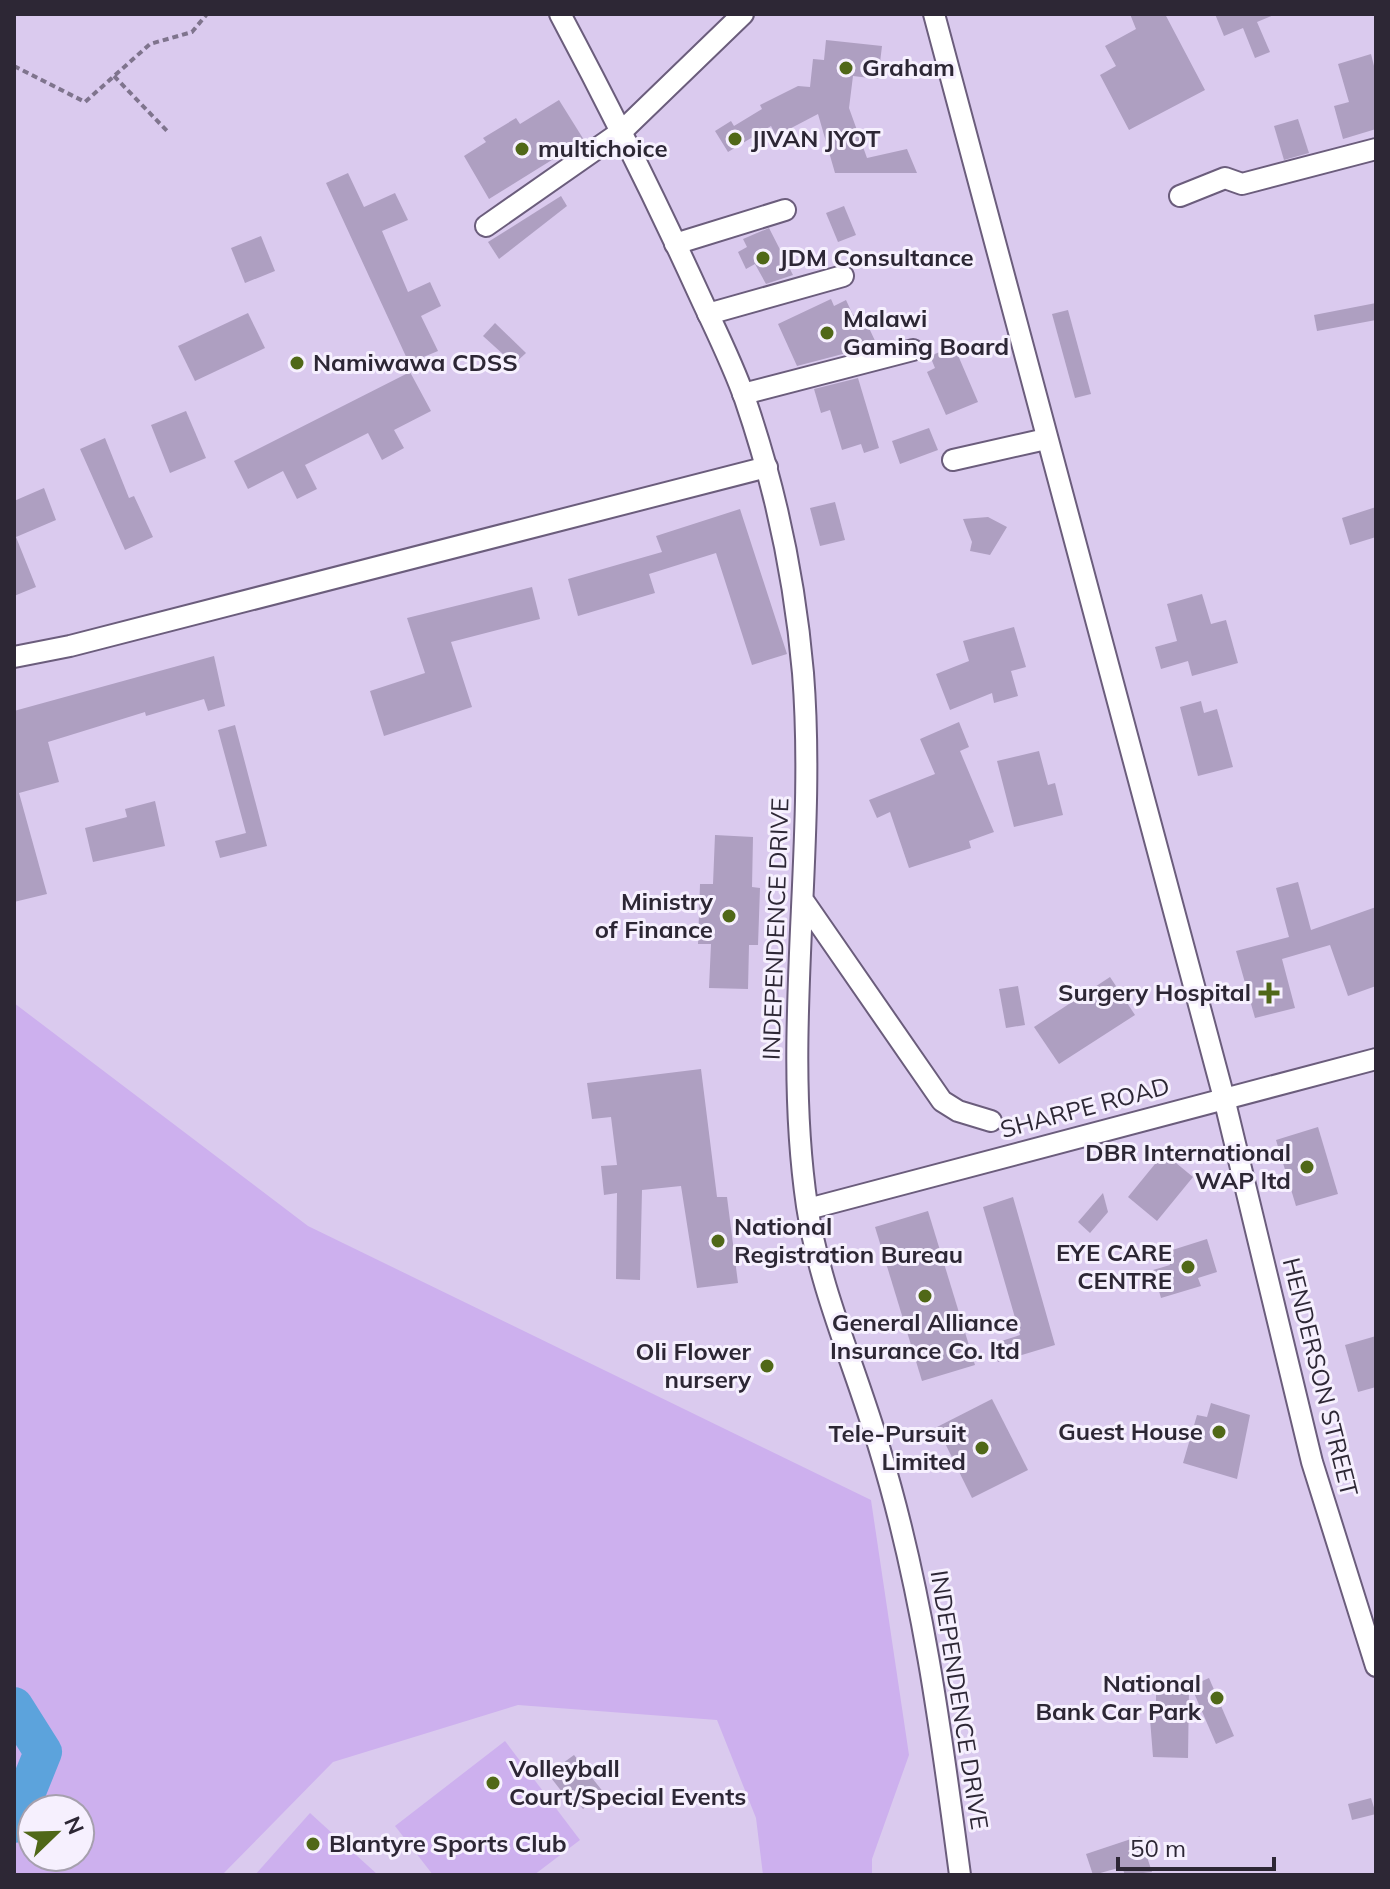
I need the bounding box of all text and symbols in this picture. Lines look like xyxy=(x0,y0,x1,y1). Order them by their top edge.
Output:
place label: Graham xyxy=(862,52,955,82)
marker: Graham xyxy=(837,59,855,77)
place label: JIVAN JYOT xyxy=(751,123,881,153)
marker: JIVAN JYOT xyxy=(726,130,744,148)
place label: multichoice xyxy=(538,133,668,163)
marker: multichoice xyxy=(513,140,531,158)
place label: JDM Consultance xyxy=(779,242,974,272)
marker: JDM Consultance xyxy=(754,249,772,267)
place label: Malawi Gaming Board xyxy=(843,303,1009,361)
marker: Malawi Gaming Board xyxy=(818,324,836,342)
place label: Namiwawa CDSS xyxy=(313,347,518,377)
marker: Namiwawa CDSS xyxy=(288,354,306,372)
street label: INDEPENDENCE DRIVE xyxy=(755,797,795,1061)
place label: Ministry of Finance xyxy=(595,886,714,944)
marker: Ministry of Finance xyxy=(720,907,738,925)
place label: Surgery Hospital xyxy=(1058,977,1251,1007)
marker: Surgery Hospital xyxy=(1258,982,1280,1004)
street label: SHARPE ROAD xyxy=(997,1070,1173,1144)
place label: DBR International WAP ltd xyxy=(1085,1137,1291,1195)
marker: DBR International WAP ltd xyxy=(1298,1158,1316,1176)
place label: National Registration Bureau xyxy=(734,1211,963,1269)
marker: National Registration Bureau xyxy=(709,1232,727,1250)
place label: EYE CARE CENTRE xyxy=(1056,1237,1172,1295)
street label: HENDERSON STREET xyxy=(1277,1254,1365,1500)
marker: EYE CARE CENTRE xyxy=(1179,1258,1197,1276)
marker: General Alliance Insurance Co. ltd xyxy=(916,1287,934,1305)
place label: General Alliance Insurance Co. ltd xyxy=(830,1307,1020,1365)
place label: Oli Flower nursery xyxy=(636,1336,752,1394)
marker: Oli Flower nursery xyxy=(758,1357,776,1375)
place label: Guest House xyxy=(1058,1416,1203,1446)
place label: Tele-Pursuit Limited xyxy=(829,1418,966,1476)
marker: Guest House xyxy=(1210,1423,1228,1441)
marker: Tele-Pursuit Limited xyxy=(973,1439,991,1457)
street label: INDEPENDENCE DRIVE xyxy=(925,1568,995,1832)
place label: National Bank Car Park xyxy=(1035,1668,1202,1726)
marker: National Bank Car Park xyxy=(1208,1689,1226,1707)
place label: Volleyball Court/Special Events xyxy=(508,1753,746,1811)
marker: Volleyball Court/Special Events xyxy=(484,1774,502,1792)
north arrow xyxy=(16,1793,96,1873)
text: N xyxy=(58,1812,91,1838)
scale bar xyxy=(1118,1821,1274,1871)
place label: Blantyre Sports Club xyxy=(329,1828,567,1858)
text: 50 m xyxy=(1130,1833,1186,1863)
marker: Blantyre Sports Club xyxy=(304,1835,322,1853)

